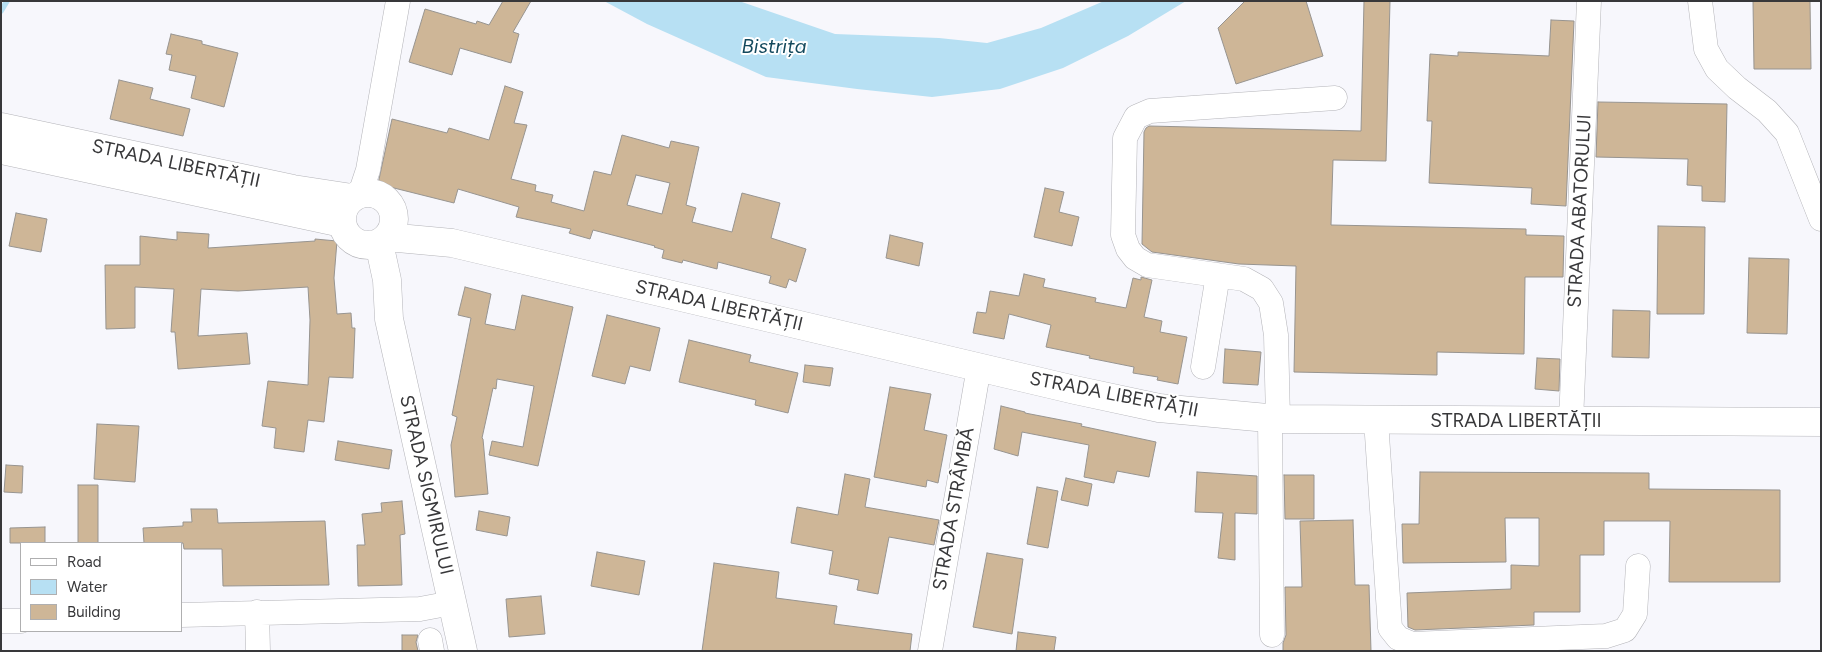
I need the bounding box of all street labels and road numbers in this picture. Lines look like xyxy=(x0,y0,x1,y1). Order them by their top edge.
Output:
street label: STRADA ABATORULUI xyxy=(1564,114,1596,308)
street label: STRADA LIBERTĂȚII xyxy=(90,135,262,193)
street label: STRADA LIBERTĂȚII xyxy=(633,276,805,336)
street label: STRADA LIBERTĂȚII xyxy=(1028,367,1200,423)
street label: STRADA SIGMIRULUI xyxy=(394,393,458,577)
street label: STRADA LIBERTĂȚII xyxy=(1430,410,1602,432)
street label: STRADA STRÂMBĂ xyxy=(928,426,980,592)

